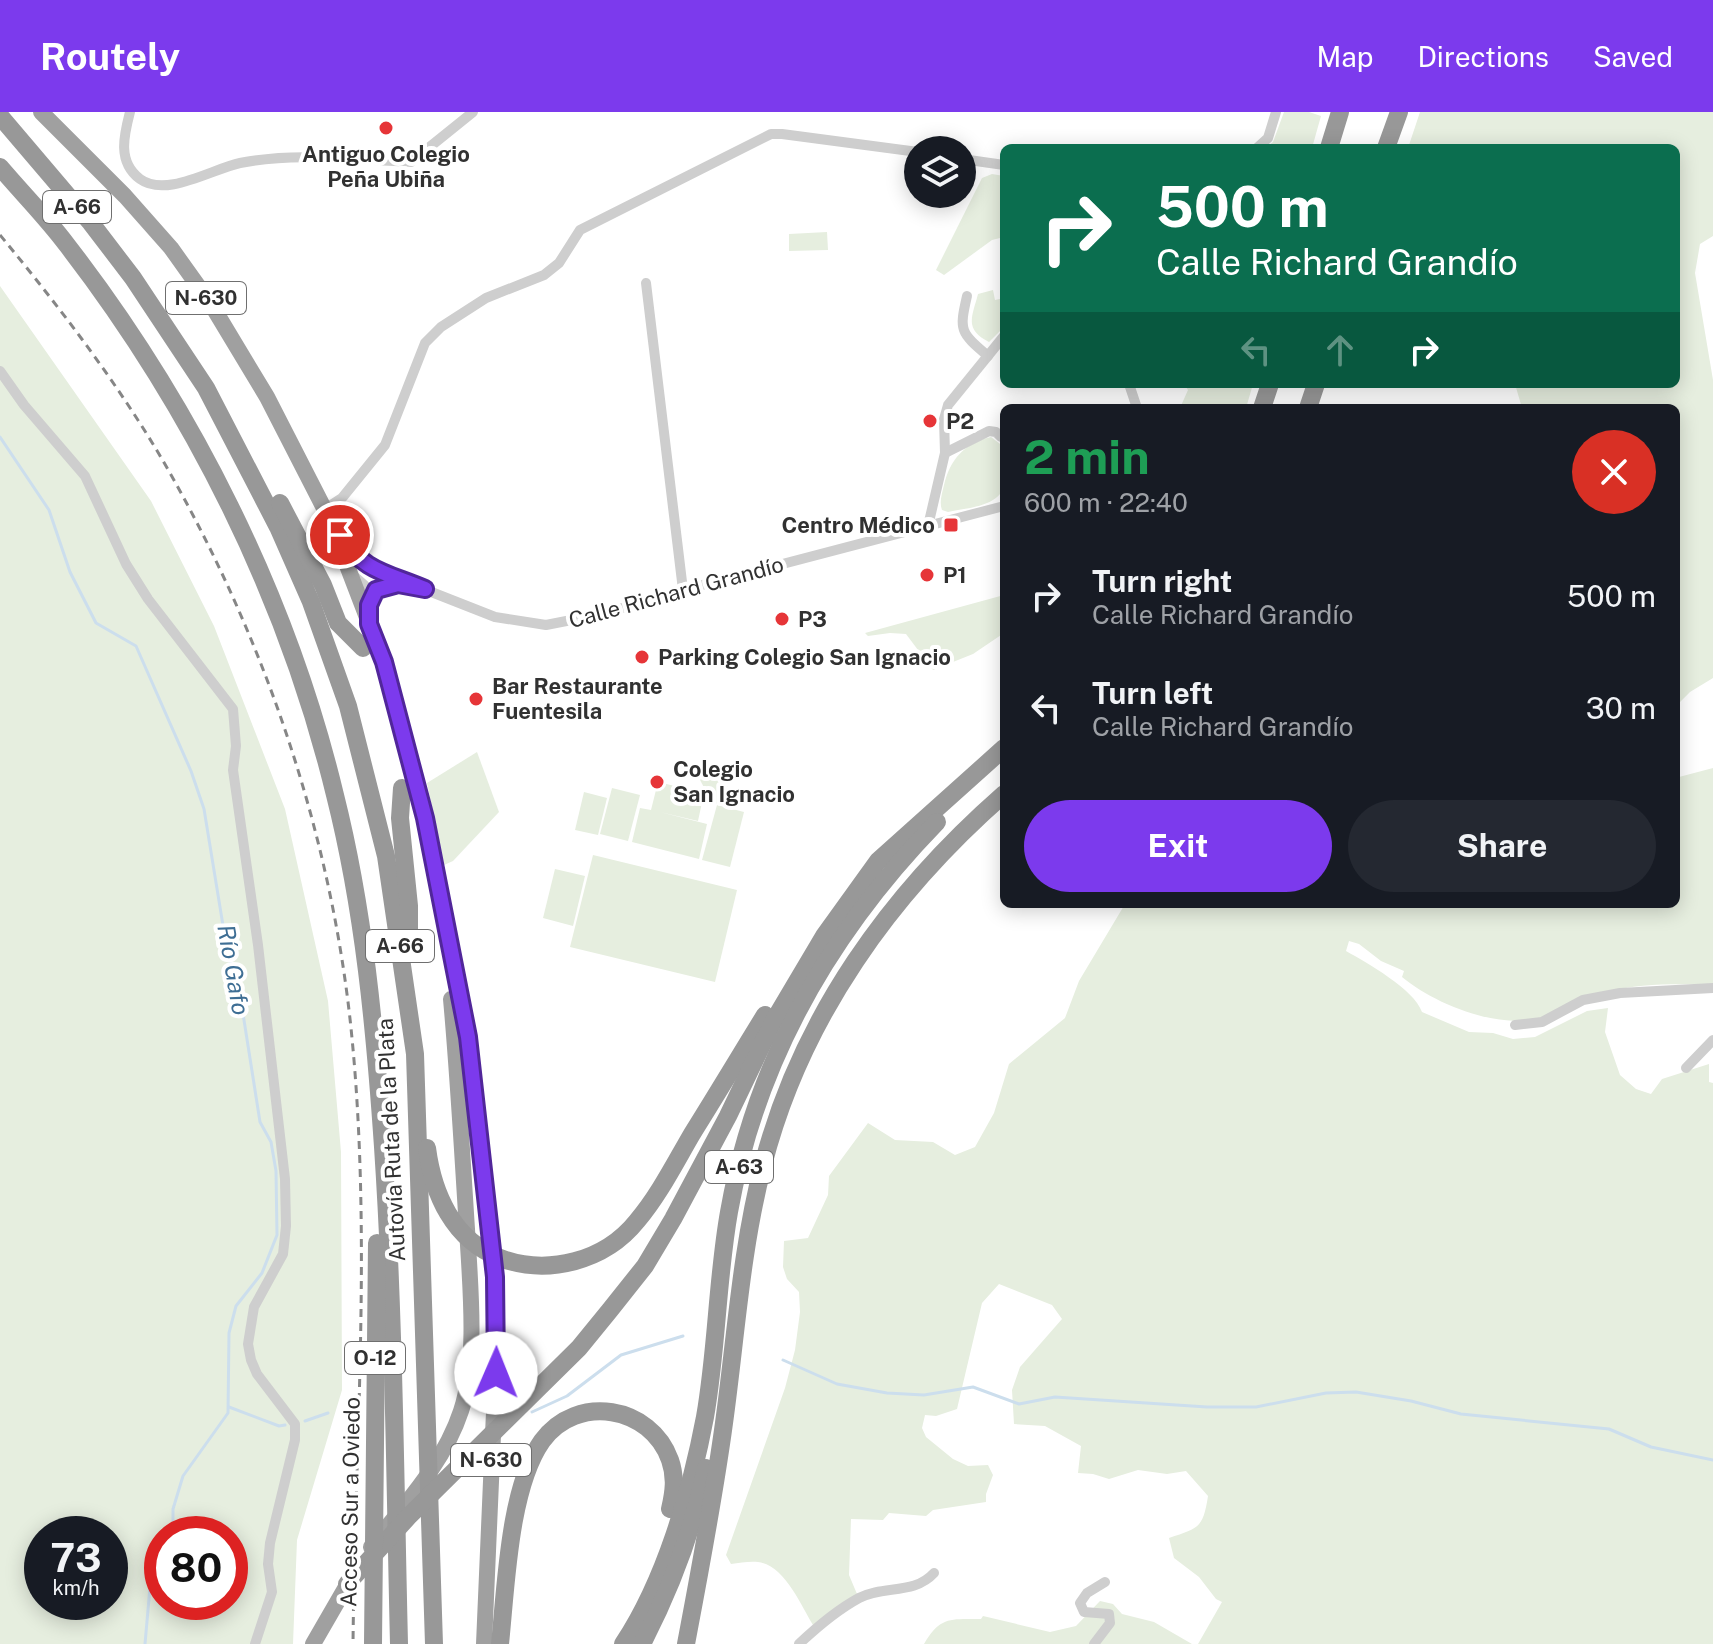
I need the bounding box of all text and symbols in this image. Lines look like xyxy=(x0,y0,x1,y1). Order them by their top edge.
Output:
text: Routely xyxy=(40,34,180,79)
text: Map xyxy=(1317,40,1373,73)
text: Directions xyxy=(1417,40,1549,73)
text: Saved xyxy=(1593,40,1673,73)
marker: Antiguo Colegio Peña Ubiña xyxy=(377,119,395,137)
map controls xyxy=(904,136,976,208)
button: layers xyxy=(904,136,976,208)
place label: Antiguo Colegio Peña Ubiña xyxy=(302,141,470,192)
text: 500 m xyxy=(1156,174,1329,240)
icon: right xyxy=(1024,176,1128,280)
road number: A-66 xyxy=(43,191,111,223)
text: Calle Richard Grandío xyxy=(1156,241,1518,283)
road number: N-630 xyxy=(166,282,246,314)
icon: left xyxy=(1234,328,1278,372)
icon: ahead xyxy=(1318,328,1362,372)
icon: right xyxy=(1402,328,1446,372)
place label: P2 xyxy=(946,408,974,434)
marker: P2 xyxy=(921,412,939,430)
text: 2 min xyxy=(1024,428,1150,485)
button: close xyxy=(1572,430,1656,514)
text: 600 m · 22:40 xyxy=(1024,487,1188,518)
pin xyxy=(306,501,374,569)
place label: Centro Médico xyxy=(782,512,935,538)
icon: arrive xyxy=(318,513,362,557)
marker: Centro Médico xyxy=(942,516,960,534)
street label: Calle Richard Grandío xyxy=(566,551,786,633)
place label: P1 xyxy=(943,562,967,588)
text: Turn right xyxy=(1092,563,1232,599)
marker: P1 xyxy=(918,566,936,584)
icon: right xyxy=(1024,574,1068,618)
text: 500 m xyxy=(1567,578,1656,614)
text: Calle Richard Grandío xyxy=(1092,599,1353,630)
place label: P3 xyxy=(798,606,827,632)
marker: P3 xyxy=(773,610,791,628)
place label: Parking Colegio San Ignacio xyxy=(658,644,951,670)
marker: Parking Colegio San Ignacio xyxy=(633,648,651,666)
place label: Bar Restaurante Fuentesila xyxy=(492,673,663,724)
text: Turn left xyxy=(1092,675,1213,711)
icon: left xyxy=(1024,686,1068,730)
marker: Bar Restaurante Fuentesila xyxy=(467,690,485,708)
text: 30 m xyxy=(1586,690,1656,726)
text: Calle Richard Grandío xyxy=(1092,711,1353,742)
place label: Colegio San Ignacio xyxy=(673,756,795,807)
marker: Colegio San Ignacio xyxy=(648,773,666,791)
button: Exit xyxy=(1024,800,1332,892)
button: Share xyxy=(1348,800,1656,892)
water label: Río Gafo xyxy=(212,922,256,1017)
road number: A-66 xyxy=(366,930,434,962)
street label: Autovía Ruta de la Plata xyxy=(372,1018,410,1262)
road number: A-63 xyxy=(705,1151,773,1183)
position arrow xyxy=(454,1331,538,1415)
road number: O-12 xyxy=(345,1342,405,1374)
street label: Acceso Sur a Oviedo xyxy=(335,1397,365,1607)
road number: N-630 xyxy=(451,1444,531,1476)
speed limit sign: 80 xyxy=(144,1516,248,1620)
text: 73 xyxy=(50,1534,102,1581)
text: km/h xyxy=(52,1576,100,1600)

